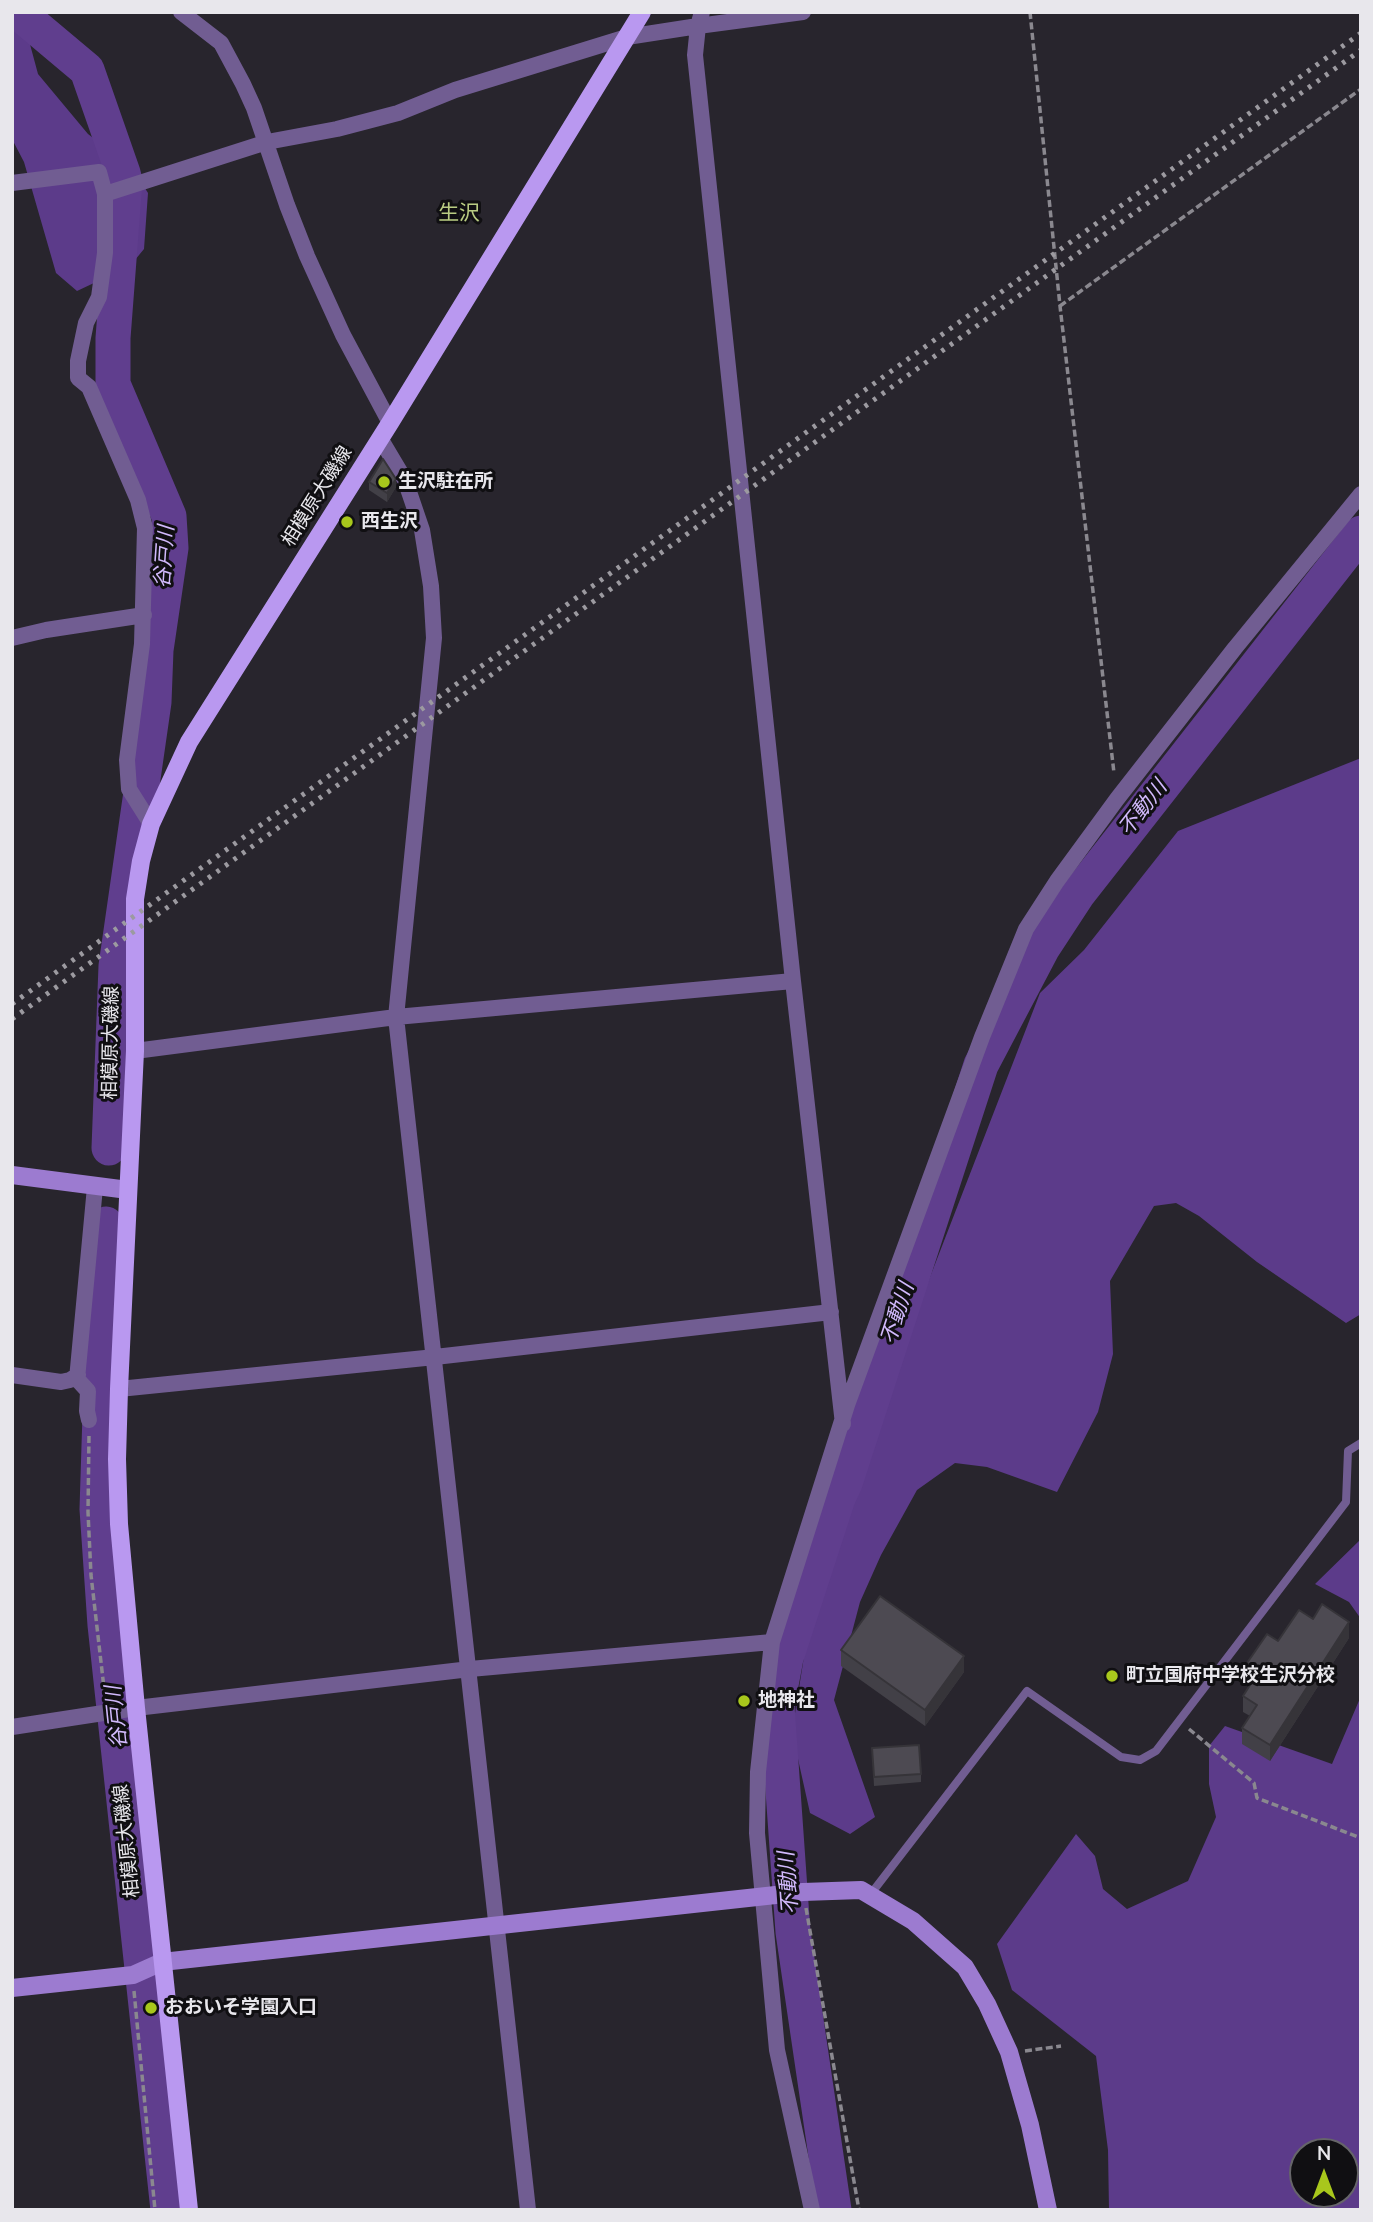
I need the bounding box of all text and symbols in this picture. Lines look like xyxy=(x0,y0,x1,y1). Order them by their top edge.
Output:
district label: 生沢 xyxy=(438,202,480,228)
street label: 相模原大磯線 xyxy=(278,443,358,551)
place label: 生沢駐在所 xyxy=(398,471,493,493)
marker: 生沢駐在所 xyxy=(376,474,392,490)
place label: 西生沢 xyxy=(361,511,418,533)
marker: 西生沢 xyxy=(339,514,355,530)
water label: 谷戸川 xyxy=(151,525,181,589)
water label: 不動川 xyxy=(1115,776,1173,842)
street label: 相模原大磯線 xyxy=(100,986,124,1100)
water label: 不動川 xyxy=(877,1280,921,1348)
place label: 町立国府中学校生沢分校 xyxy=(1126,1665,1335,1687)
marker: 町立国府中学校生沢分校 xyxy=(1104,1668,1120,1684)
water label: 谷戸川 xyxy=(102,1684,134,1750)
place label: 地神社 xyxy=(758,1690,815,1712)
marker: 地神社 xyxy=(736,1693,752,1709)
street label: 相模原大磯線 xyxy=(111,1783,145,1899)
water label: 不動川 xyxy=(775,1851,805,1915)
place label: おおいそ学園入口 xyxy=(165,1997,317,2019)
marker: おおいそ学園入口 xyxy=(143,2000,159,2016)
north arrow xyxy=(1289,2138,1359,2208)
text: N xyxy=(1317,2141,1331,2167)

